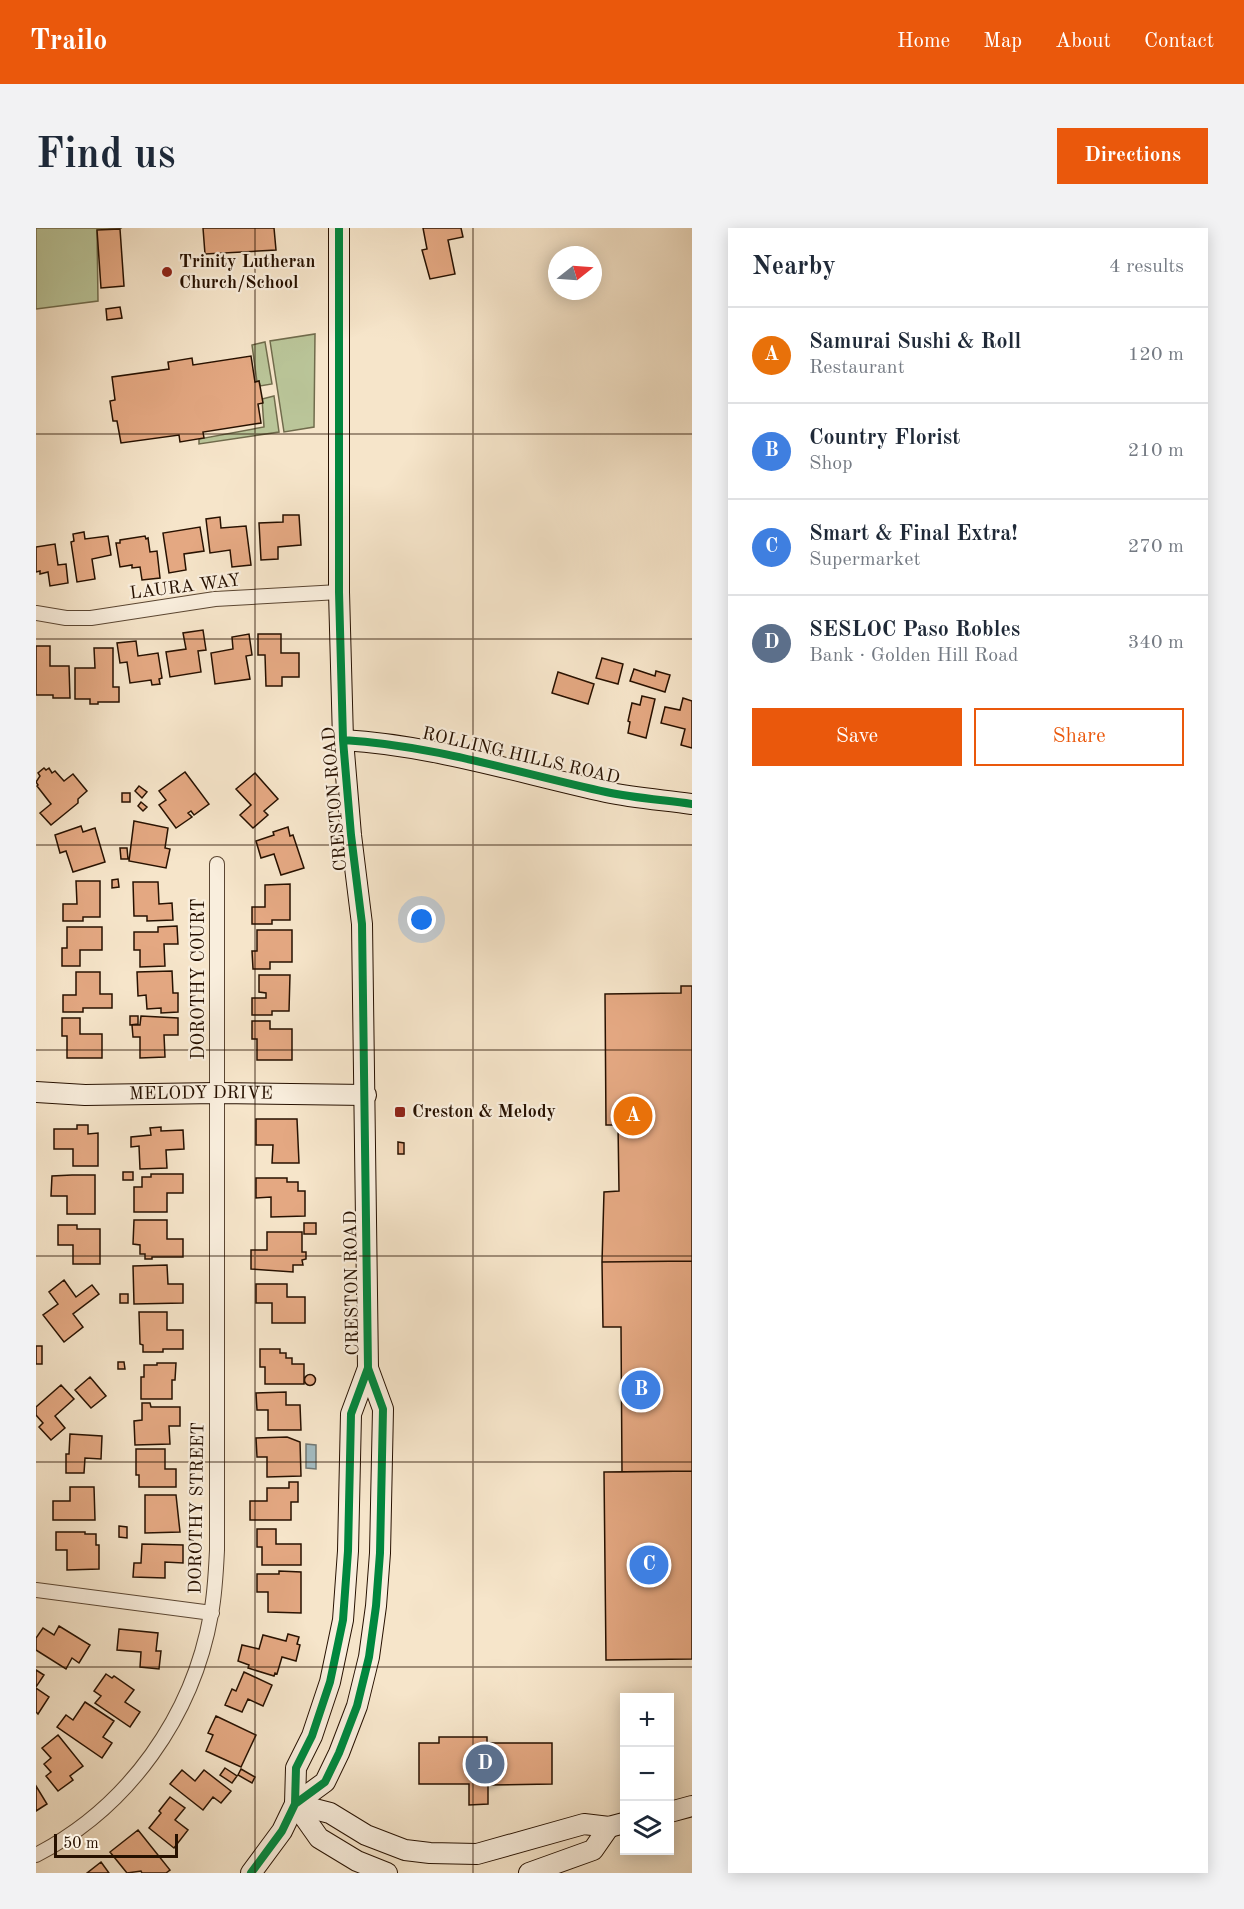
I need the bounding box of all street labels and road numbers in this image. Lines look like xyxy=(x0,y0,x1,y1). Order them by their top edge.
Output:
street label: LAURA WAY xyxy=(129,571,241,603)
street label: ROLLING HILLS ROAD xyxy=(420,724,622,788)
street label: CRESTON ROAD xyxy=(320,726,350,872)
street label: DOROTHY COURT xyxy=(190,898,208,1060)
street label: MELODY DRIVE xyxy=(129,1084,273,1103)
street label: CRESTON ROAD xyxy=(342,1210,362,1356)
street label: DOROTHY STREET xyxy=(187,1422,207,1594)

